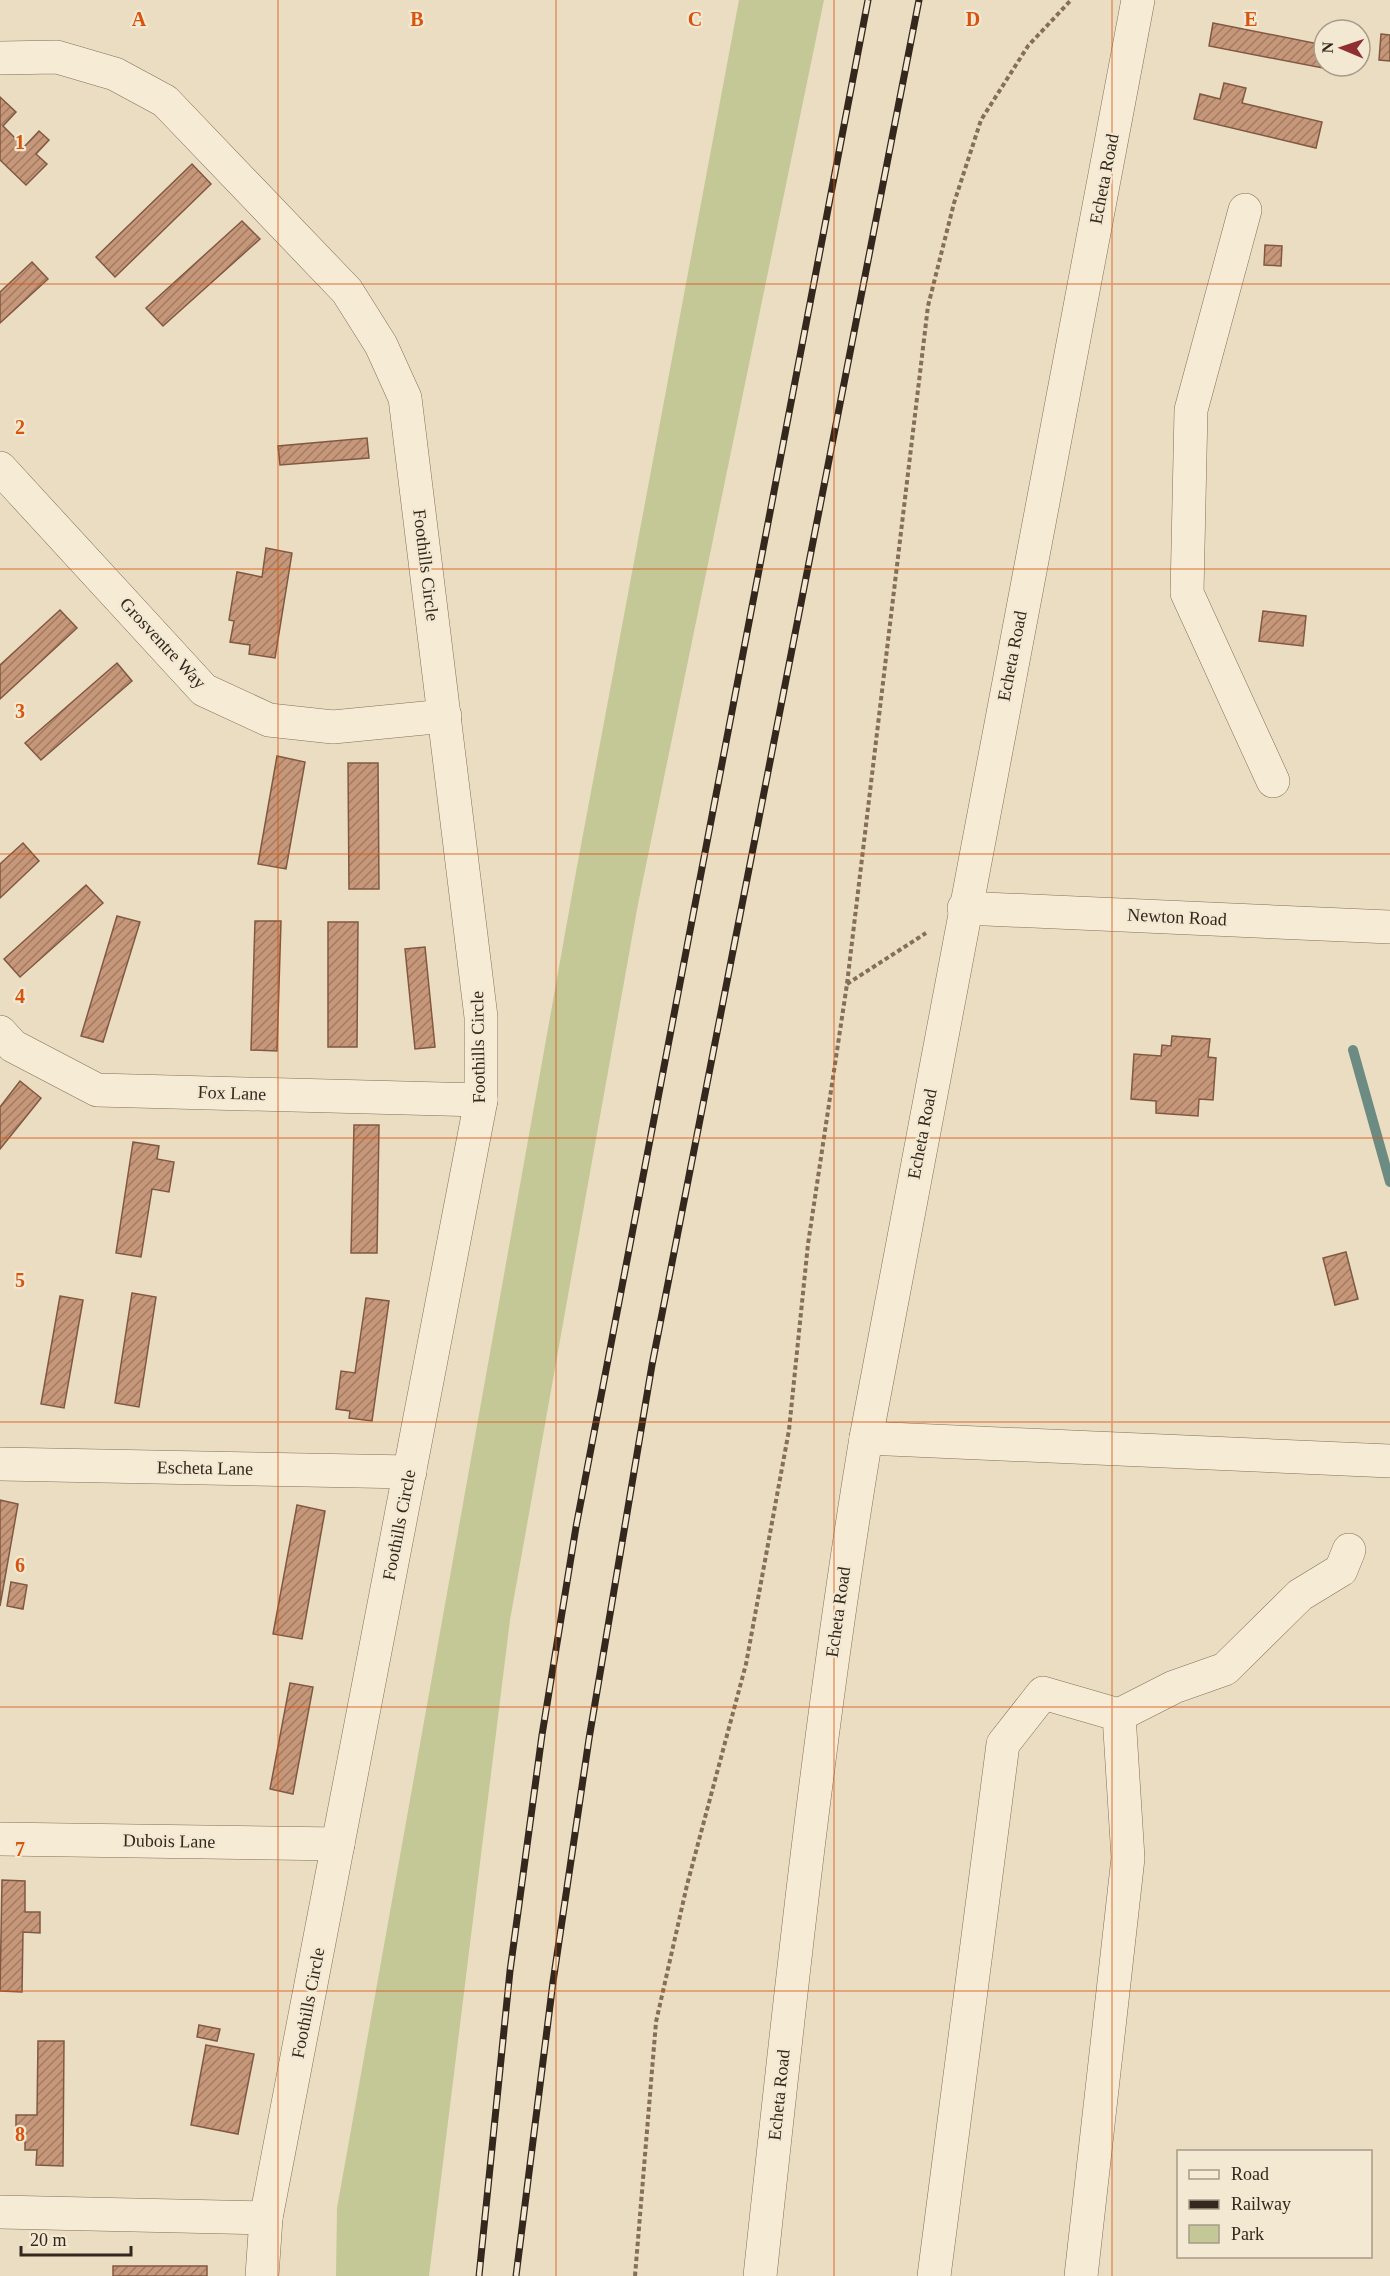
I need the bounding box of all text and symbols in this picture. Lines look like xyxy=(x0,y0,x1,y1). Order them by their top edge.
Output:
text: A xyxy=(132,8,147,30)
text: B xyxy=(410,8,424,30)
text: C xyxy=(688,8,702,30)
text: D xyxy=(966,8,980,30)
text: E xyxy=(1244,8,1258,30)
north arrow xyxy=(1312,18,1372,78)
text: N xyxy=(1319,41,1336,54)
text: 1 xyxy=(15,131,25,153)
street label: Echeta Road xyxy=(1085,132,1123,226)
text: 2 xyxy=(15,416,25,438)
street label: Foothills Circle xyxy=(409,508,443,622)
street label: Grosventre Way xyxy=(116,594,210,692)
street label: Echeta Road xyxy=(993,609,1031,703)
text: 3 xyxy=(15,700,25,722)
street label: Newton Road xyxy=(1127,904,1227,930)
text: 4 xyxy=(15,985,25,1007)
street label: Foothills Circle xyxy=(467,991,489,1103)
street label: Fox Lane xyxy=(197,1082,267,1104)
street label: Echeta Road xyxy=(903,1087,941,1181)
text: 5 xyxy=(15,1269,25,1291)
street label: Escheta Lane xyxy=(157,1457,253,1479)
street label: Foothills Circle xyxy=(378,1468,420,1582)
text: 6 xyxy=(15,1554,25,1576)
street label: Echeta Road xyxy=(822,1565,854,1659)
street label: Dubois Lane xyxy=(123,1830,215,1852)
text: 7 xyxy=(15,1838,25,1860)
street label: Foothills Circle xyxy=(287,1946,329,2060)
street label: Echeta Road xyxy=(764,2048,794,2142)
text: 8 xyxy=(15,2123,25,2145)
legend xyxy=(1177,2150,1372,2258)
text: Road xyxy=(1231,2164,1269,2184)
text: Railway xyxy=(1231,2194,1291,2214)
scale bar xyxy=(21,2219,130,2257)
text: Park xyxy=(1231,2224,1264,2244)
text: 20 m xyxy=(30,2230,67,2250)

